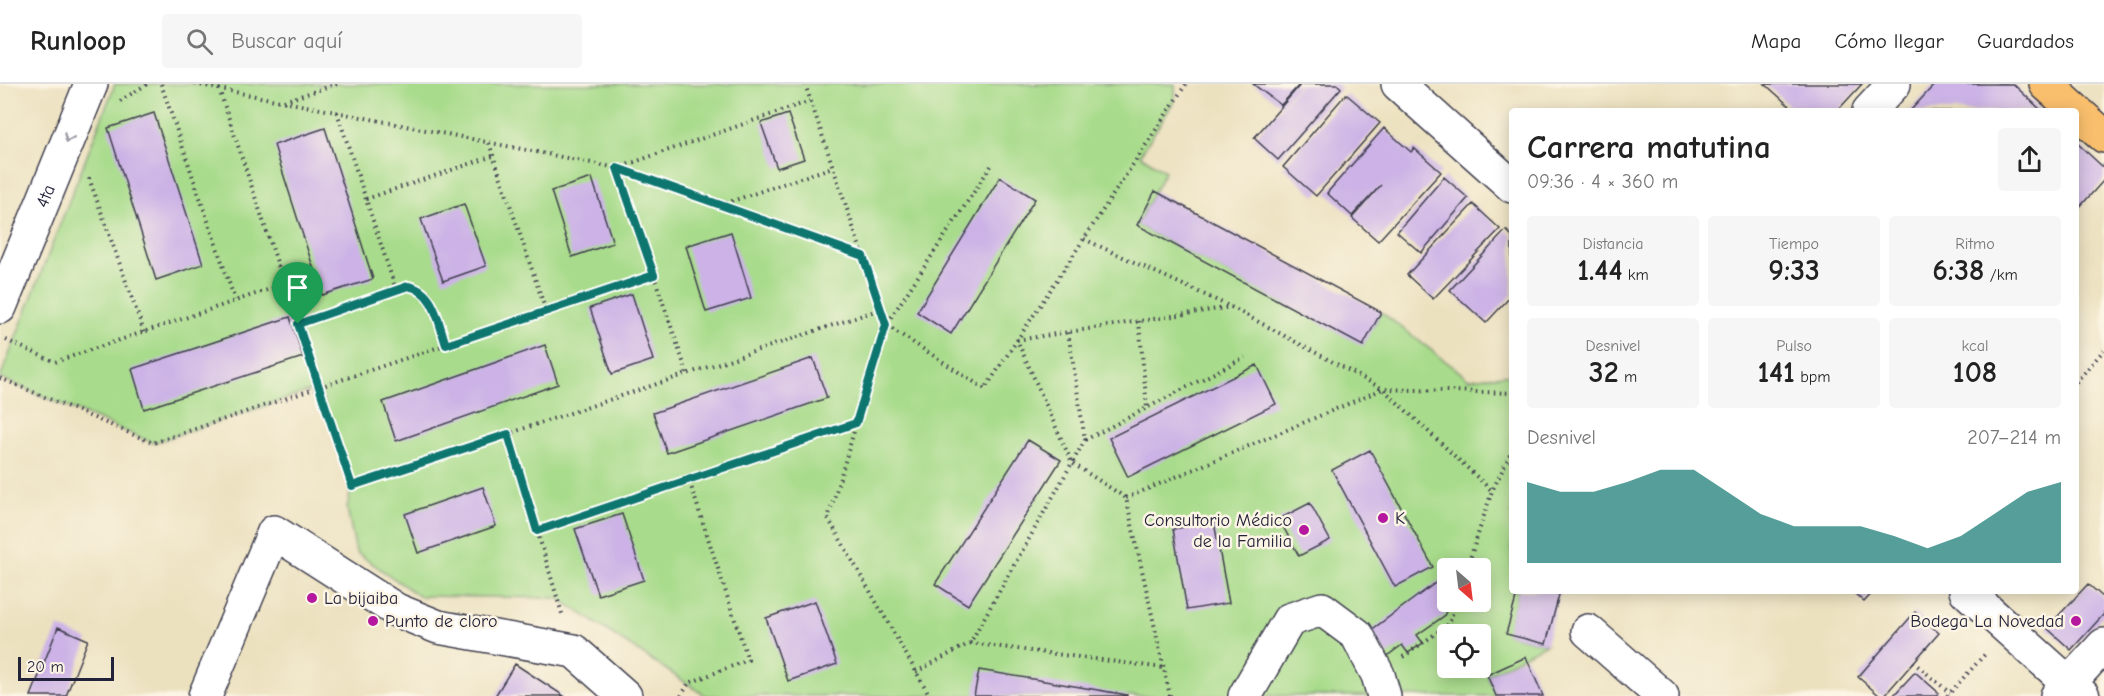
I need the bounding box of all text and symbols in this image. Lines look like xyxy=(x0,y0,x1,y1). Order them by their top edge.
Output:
search box xyxy=(162,14,582,68)
text: Runloop xyxy=(30,25,126,57)
icon: search xyxy=(183,25,216,58)
text: Buscar aquí xyxy=(231,28,342,54)
text: Mapa xyxy=(1751,29,1801,53)
text: Cómo llegar xyxy=(1834,29,1944,53)
text: Guardados xyxy=(1977,29,2074,53)
text: Carrera matutina xyxy=(1527,128,1771,166)
button: share xyxy=(1998,128,2061,191)
one-way arrow xyxy=(63,132,75,143)
text: 09:36 · 4 × 360 m xyxy=(1527,170,1678,193)
street label: 4ta xyxy=(31,181,59,210)
text: Distancia xyxy=(1582,235,1644,253)
text: Tiempo xyxy=(1769,235,1819,253)
text: Ritmo xyxy=(1955,235,1995,253)
text: 1.44 xyxy=(1577,253,1623,288)
text: 9:33 xyxy=(1768,253,1820,288)
text: 6:38 xyxy=(1932,253,1984,288)
pin xyxy=(272,262,323,324)
text: km xyxy=(1623,266,1649,284)
text: /km xyxy=(1984,266,2018,284)
icon: arrive xyxy=(281,271,314,304)
text: Desnivel xyxy=(1585,337,1641,355)
text: Pulso xyxy=(1776,337,1812,355)
text: kcal xyxy=(1962,337,1988,355)
text: 32 xyxy=(1589,355,1619,390)
text: 141 xyxy=(1758,355,1795,390)
text: 108 xyxy=(1953,355,1997,390)
text: m xyxy=(1619,368,1637,386)
text: bpm xyxy=(1795,368,1831,386)
text: Desnivel xyxy=(1527,426,1596,449)
text: 207–214 m xyxy=(1967,426,2061,449)
place label: K xyxy=(1395,508,1405,529)
place label: Consultorio Médico de la Familia xyxy=(1144,510,1292,552)
marker: K xyxy=(1376,511,1390,525)
marker: Consultorio Médico de la Familia xyxy=(1297,523,1311,537)
north arrow xyxy=(1437,558,1491,612)
map controls xyxy=(1437,558,1491,678)
place label: La bijaiba xyxy=(324,588,398,609)
marker: La bijaiba xyxy=(305,591,319,605)
place label: Punto de cloro xyxy=(385,611,497,632)
place label: Bodega La Novedad xyxy=(1910,611,2064,632)
marker: Punto de cloro xyxy=(366,614,380,628)
marker: Bodega La Novedad xyxy=(2069,614,2083,628)
button: locate xyxy=(1437,624,1491,678)
scale bar xyxy=(18,654,114,682)
text: 20 m xyxy=(27,658,64,676)

